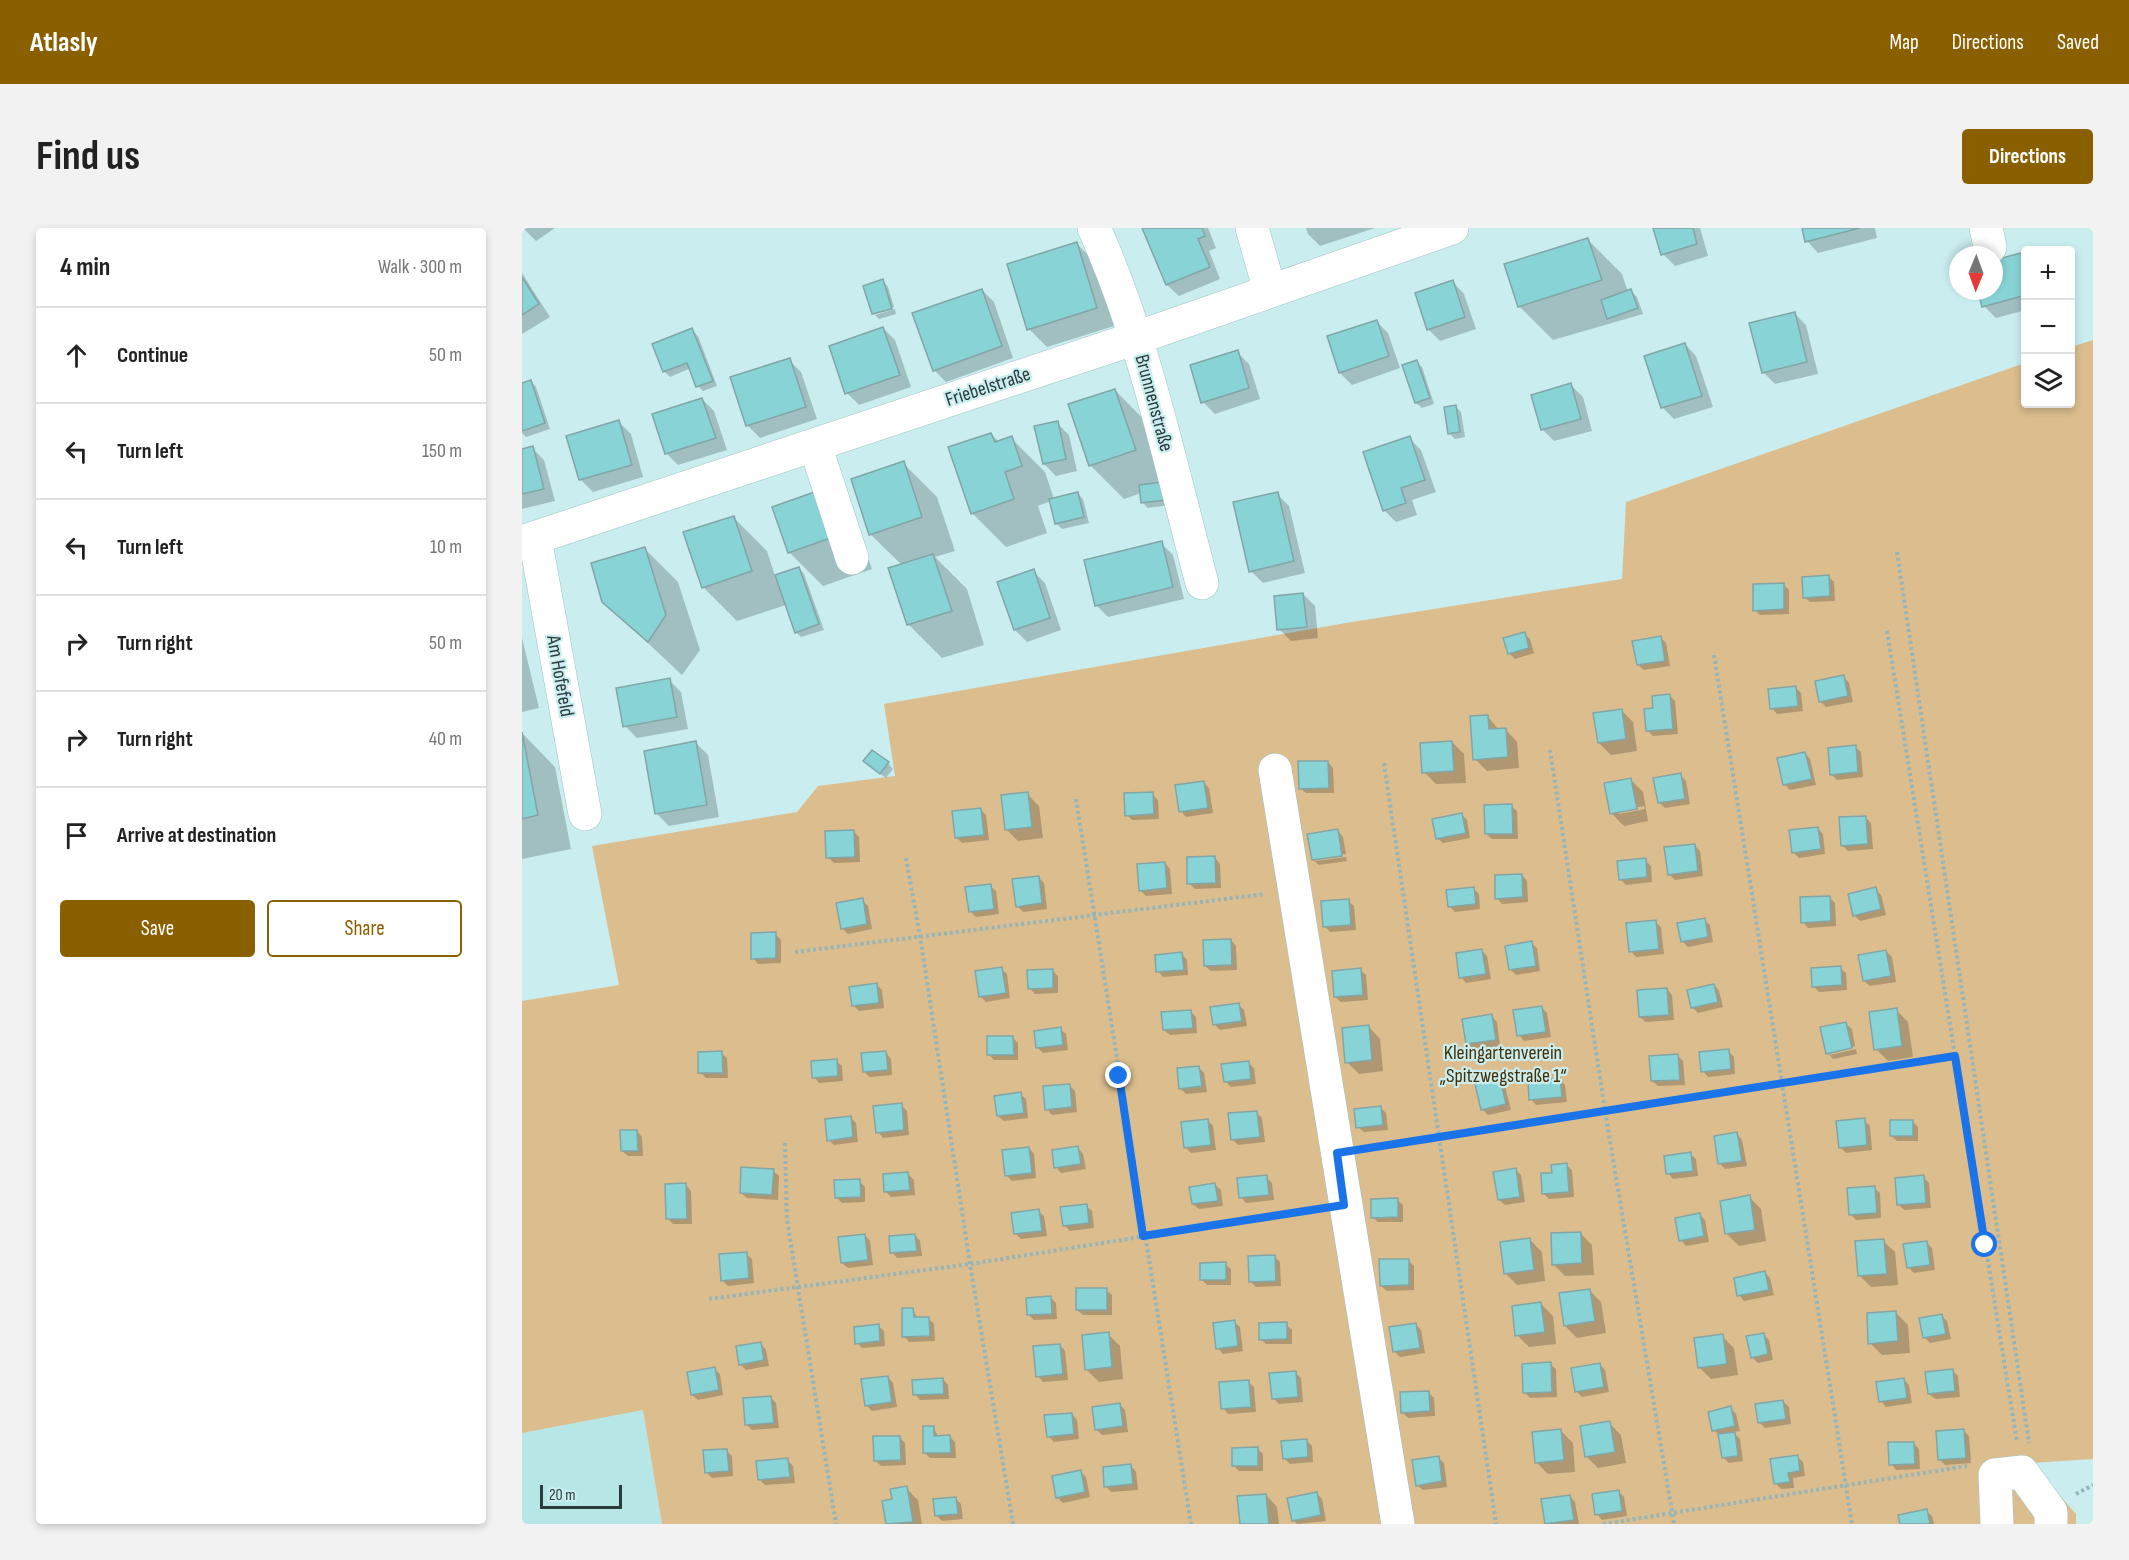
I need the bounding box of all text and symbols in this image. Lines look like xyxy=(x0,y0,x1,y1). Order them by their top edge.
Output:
text: Atlasly xyxy=(30,26,98,59)
text: Map xyxy=(1889,30,1919,55)
text: Directions xyxy=(1952,30,2024,55)
text: Saved xyxy=(2057,30,2099,55)
button: Directions xyxy=(1962,129,2093,184)
text: Find us xyxy=(36,131,140,182)
north arrow xyxy=(1949,246,2003,300)
map controls xyxy=(2021,246,2075,408)
button: + xyxy=(2021,246,2075,300)
text: 4 min xyxy=(60,252,110,283)
text: Walk · 300 m xyxy=(378,255,462,279)
button: − xyxy=(2021,300,2075,354)
icon: ahead xyxy=(60,339,93,372)
text: Continue xyxy=(117,342,188,369)
text: 50 m xyxy=(429,343,462,367)
street label: Brunnenstraße xyxy=(1130,352,1178,454)
button: layers xyxy=(2021,354,2075,408)
street label: Friebelstraße xyxy=(942,362,1034,412)
icon: left xyxy=(60,435,93,468)
text: Turn left xyxy=(117,438,183,465)
text: 150 m xyxy=(422,439,462,463)
icon: left xyxy=(60,531,93,564)
text: Turn left xyxy=(117,534,183,561)
text: 10 m xyxy=(430,535,462,559)
icon: right xyxy=(60,627,93,660)
text: Turn right xyxy=(117,630,193,657)
text: 50 m xyxy=(429,631,462,655)
street label: Am Hofefeld xyxy=(541,632,579,719)
icon: right xyxy=(60,723,93,756)
text: Turn right xyxy=(117,726,193,753)
text: 40 m xyxy=(429,727,462,751)
icon: arrive xyxy=(60,819,93,852)
text: Arrive at destination xyxy=(117,822,276,849)
button: Save xyxy=(60,900,255,957)
button: Share xyxy=(267,900,462,957)
park label: Kleingartenverein „Spitzwegstraße 1“ xyxy=(1439,1041,1567,1088)
route end xyxy=(1105,1062,1131,1088)
route start xyxy=(1971,1231,1997,1257)
scale bar xyxy=(540,1482,622,1510)
text: 20 m xyxy=(549,1486,576,1505)

